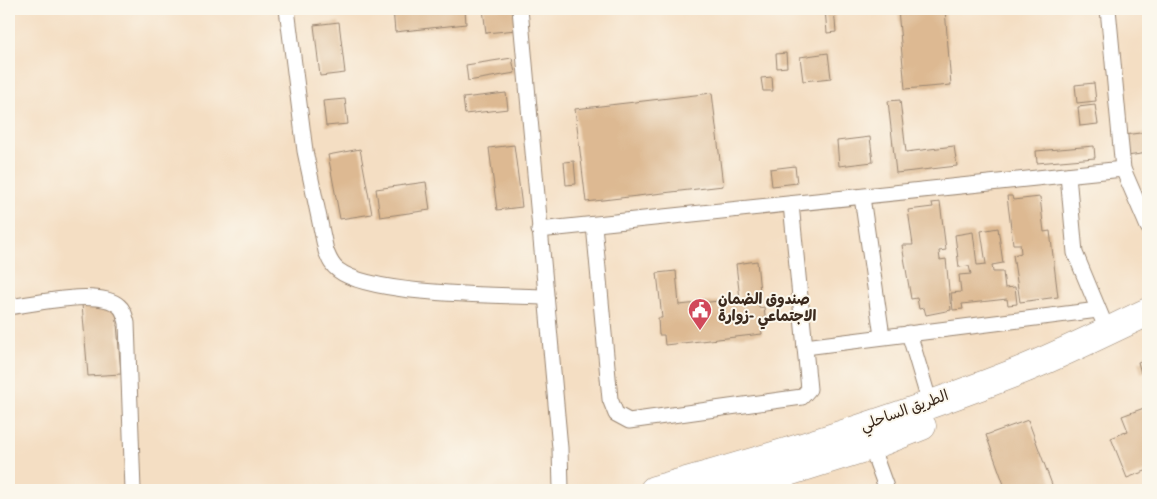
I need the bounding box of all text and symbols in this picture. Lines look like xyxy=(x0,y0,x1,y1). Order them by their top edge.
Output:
place label: صندوق الضمان الاجتماعي -زوارة xyxy=(718,290,816,330)
public building icon: صندوق الضمان الاجتماعي -زوارة xyxy=(687,297,713,331)
street label: الطريق الساحلي xyxy=(858,386,952,438)

